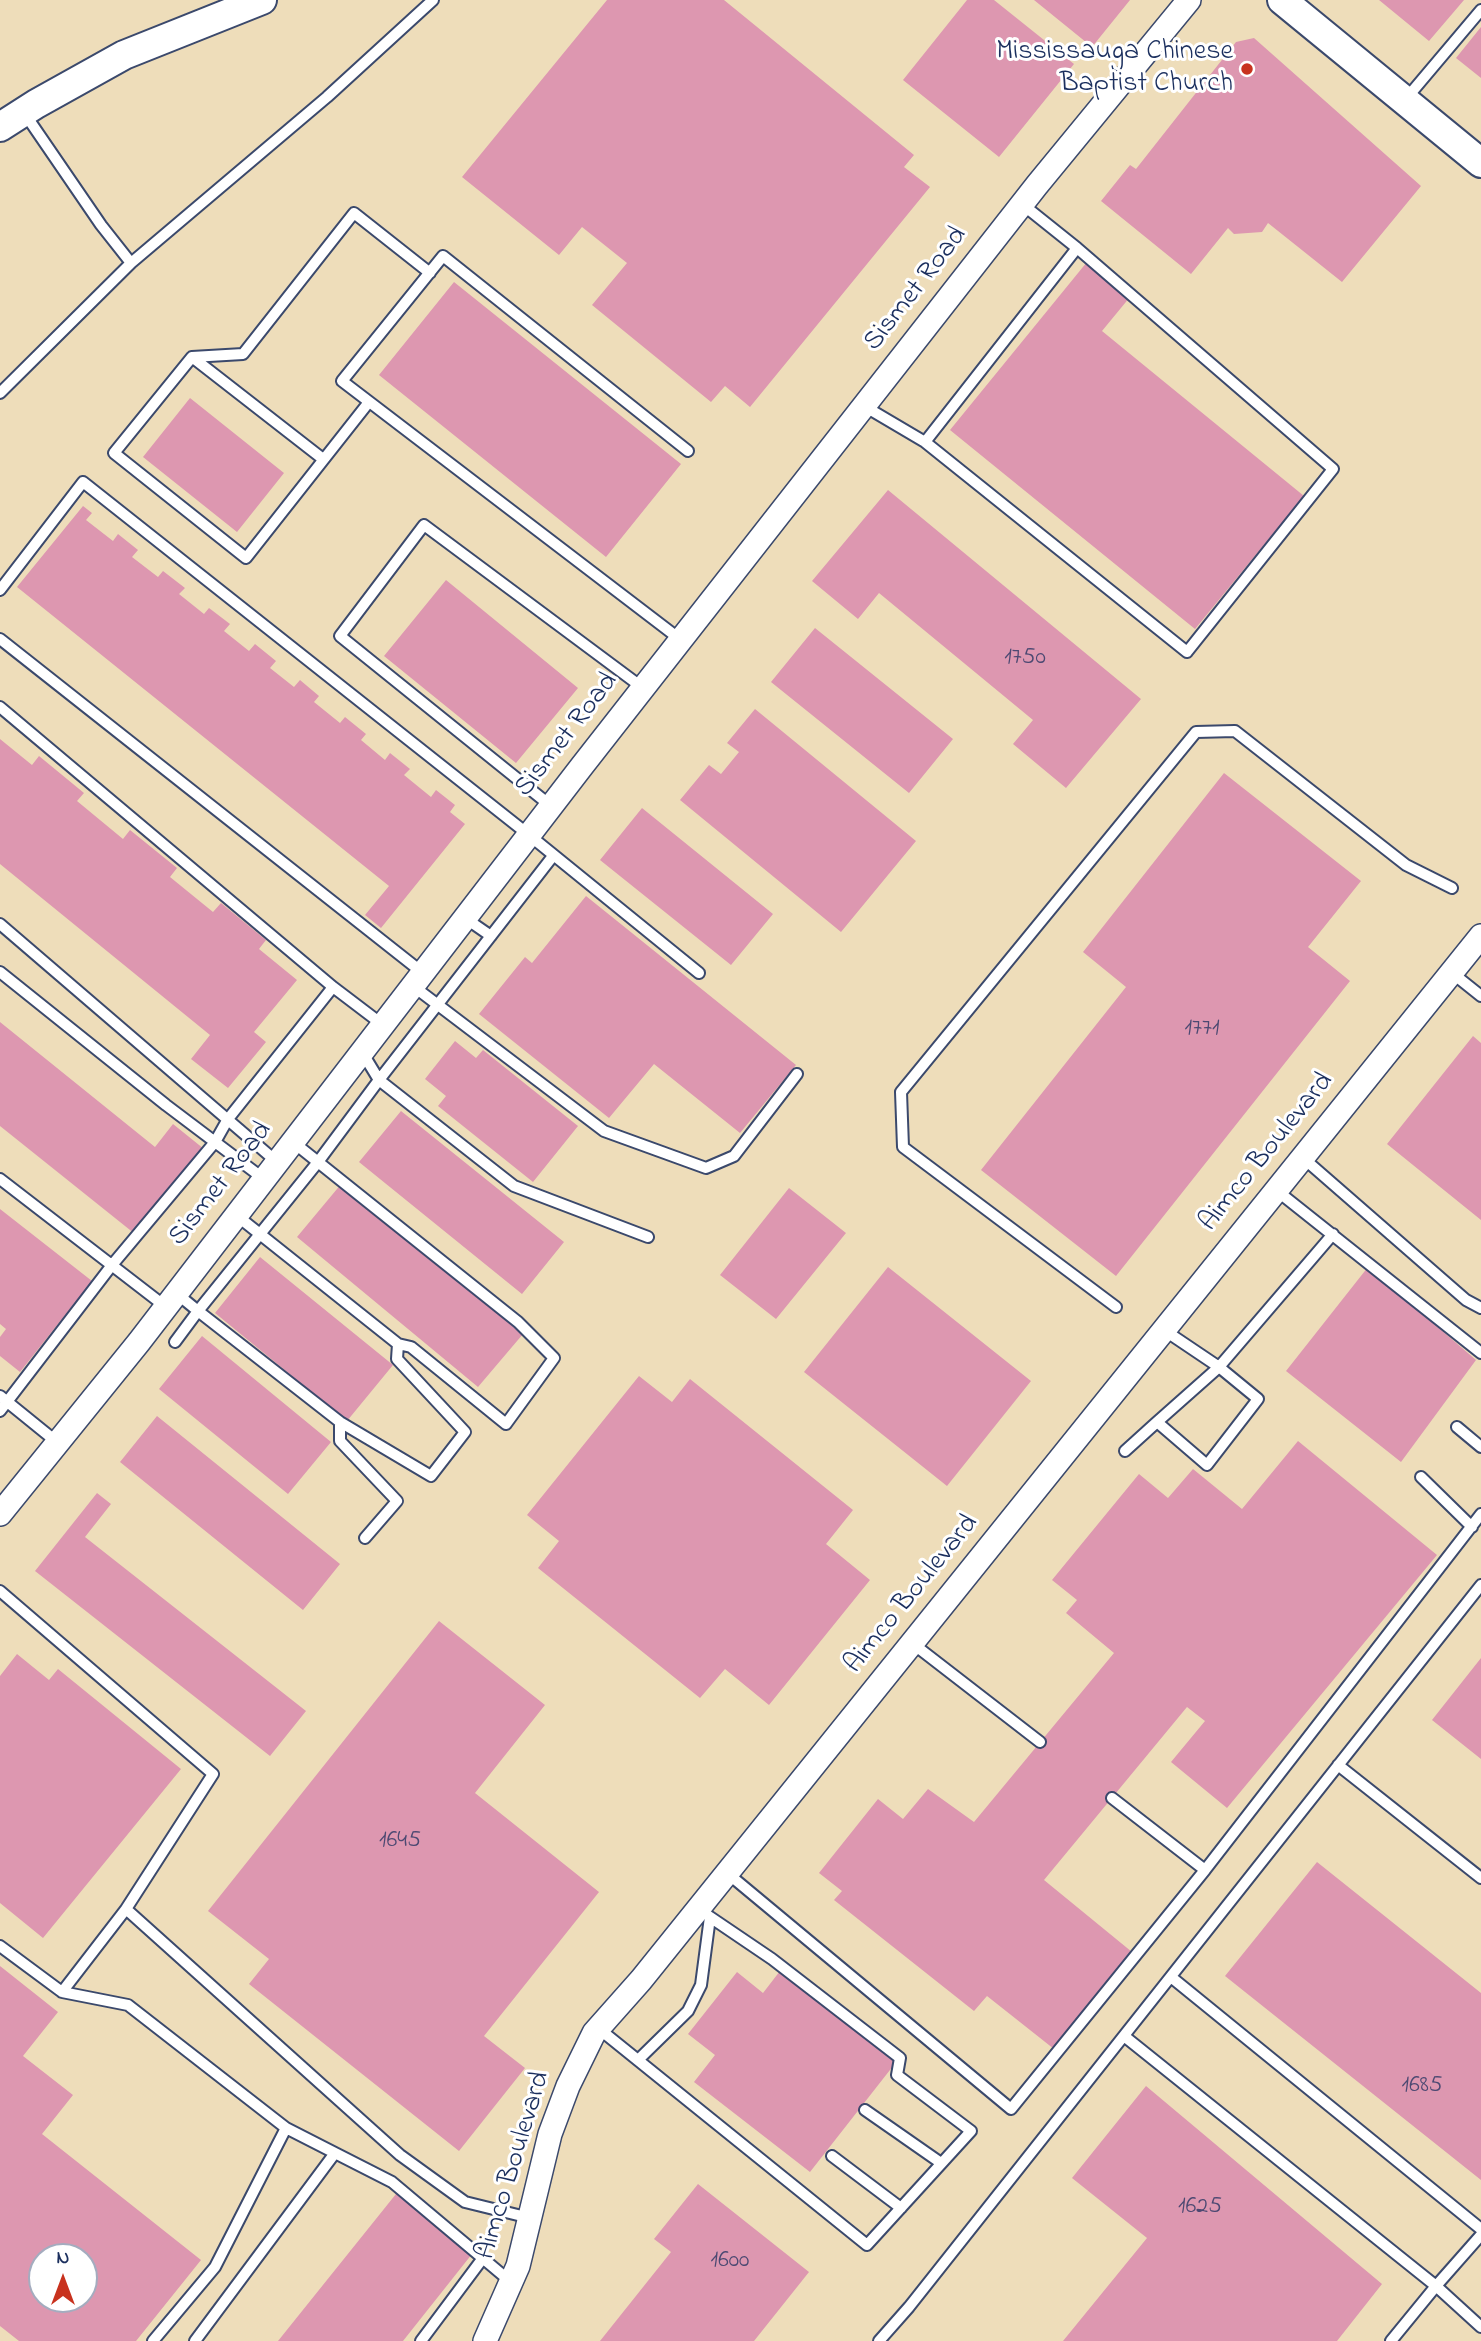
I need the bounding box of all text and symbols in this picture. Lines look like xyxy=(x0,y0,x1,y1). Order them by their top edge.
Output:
place label: Mississauga Chinese Baptist Church xyxy=(996,36,1233,102)
marker: Mississauga Chinese Baptist Church xyxy=(1239,61,1255,77)
street label: Sismet Road xyxy=(858,221,976,359)
house number: 1750 xyxy=(1004,645,1046,673)
street label: Sismet Road xyxy=(509,667,627,805)
house number: 1771 xyxy=(1184,1016,1220,1044)
street label: Aimco Boulevard xyxy=(1194,1067,1342,1239)
street label: Sismet Road xyxy=(163,1116,281,1254)
street label: Aimco Boulevard xyxy=(839,1509,987,1681)
house number: 1645 xyxy=(379,1828,421,1856)
street label: Aimco Boulevard xyxy=(470,2068,560,2264)
house number: 1685 xyxy=(1402,2073,1442,2101)
house number: 1625 xyxy=(1178,2194,1222,2222)
north arrow xyxy=(28,2243,98,2313)
text: N xyxy=(57,2245,69,2272)
house number: 1600 xyxy=(711,2248,749,2276)

